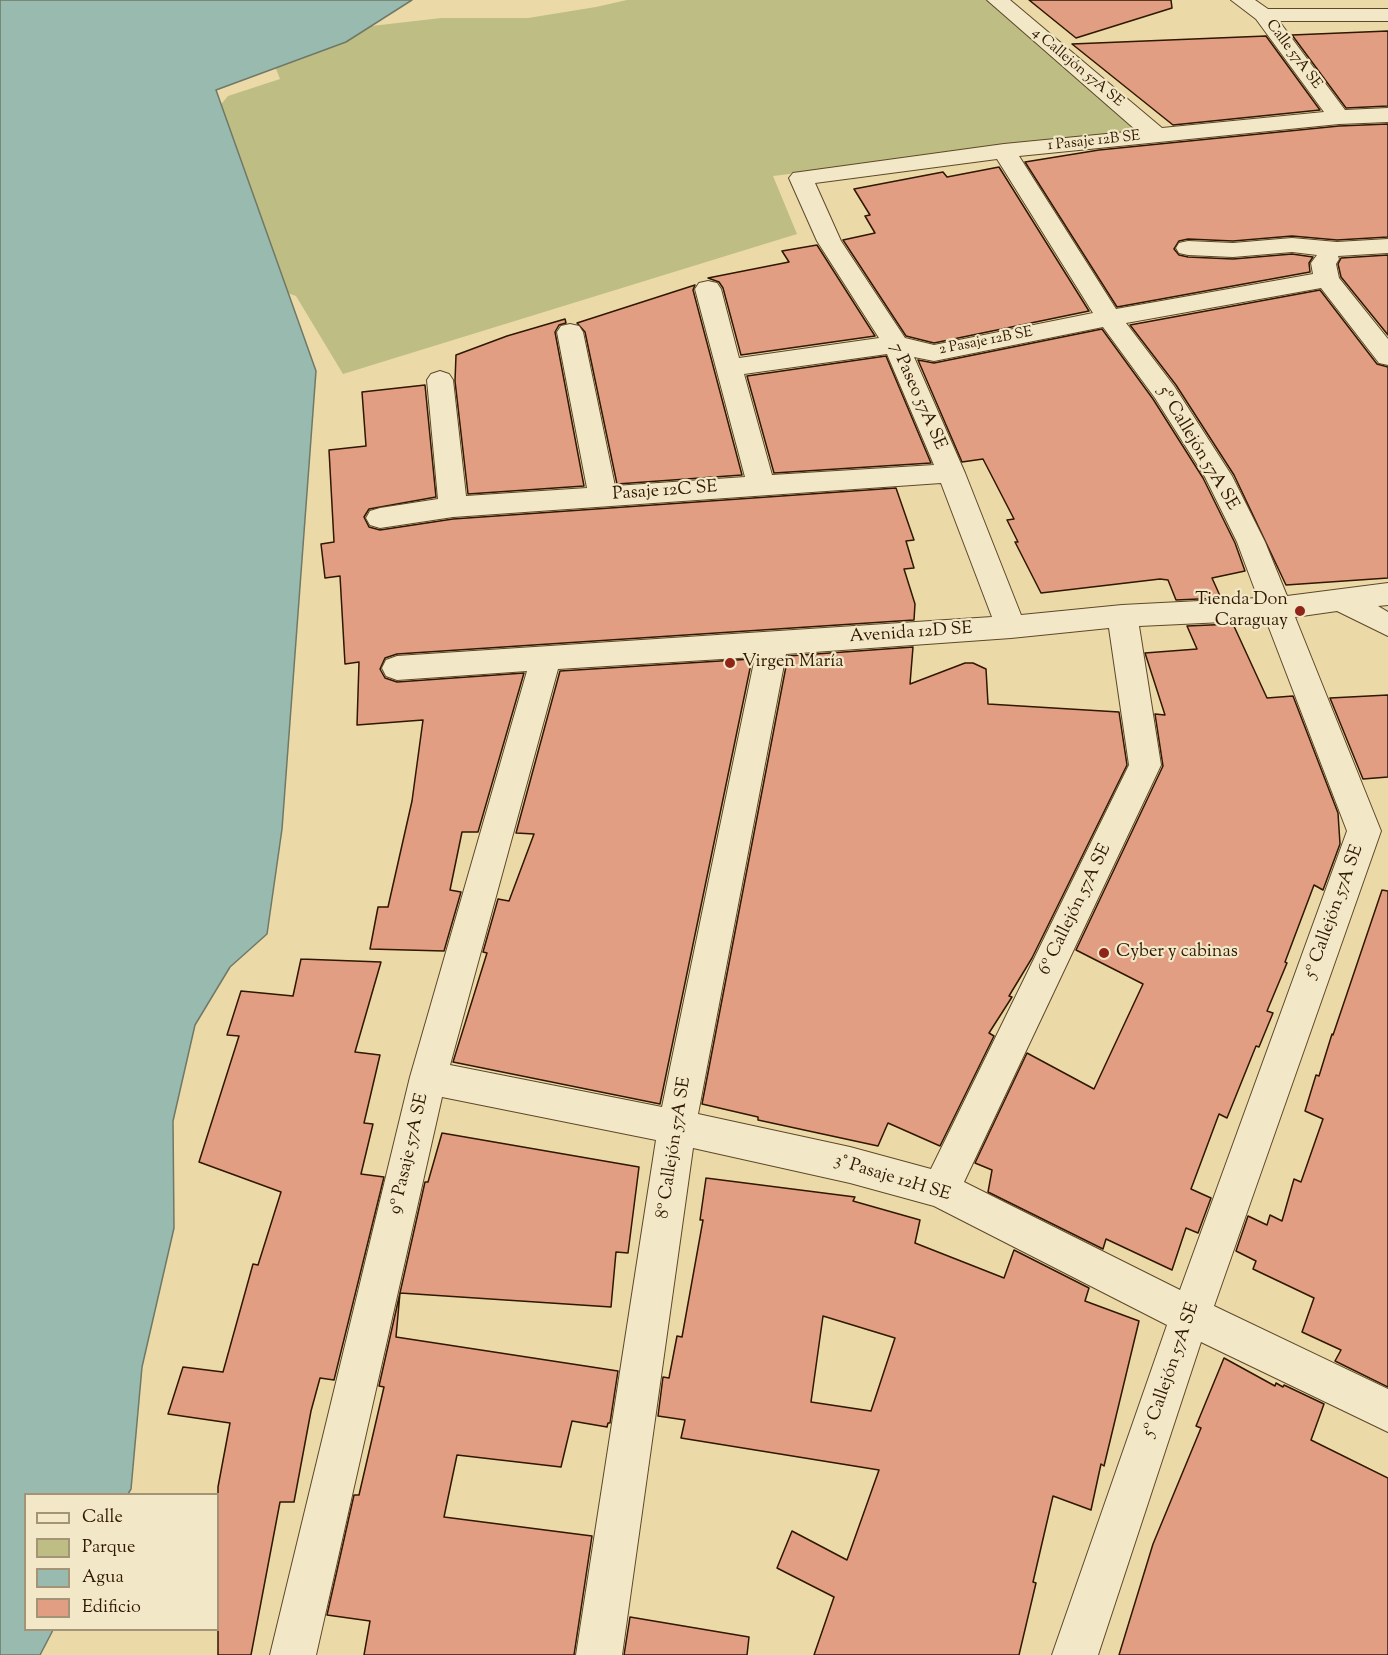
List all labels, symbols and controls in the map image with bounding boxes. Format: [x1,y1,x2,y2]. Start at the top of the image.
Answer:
street label: Calle 57A SE [1261,17,1325,93]
street label: 4 Callejón 57A SE [1028,24,1126,112]
street label: 1 Pasaje 12B SE [1047,128,1141,156]
street label: 2 Pasaje 12B SE [938,324,1034,360]
street label: 7 Paseo 57A SE [884,340,950,454]
street label: 5º Callejón 57A SE [1152,383,1242,515]
street label: Pasaje 12C SE [612,478,718,506]
place label: Tienda Don Caraguay [1195,590,1288,632]
marker: Tienda Don Caraguay [1293,604,1307,618]
street label: Avenida 12D SE [849,619,973,649]
place label: Virgen María [742,652,844,674]
marker: Virgen María [723,656,737,670]
street label: 6º Callejón 57A SE [1035,841,1117,979]
street label: 5º Callejón 57A SE [1301,842,1369,982]
place label: Cyber y cabinas [1116,942,1238,964]
marker: Cyber y cabinas [1097,946,1111,960]
street label: 8º Callejón 57A SE [653,1076,697,1220]
street label: 9º Pasaje 57A SE [386,1091,434,1217]
street label: 3° Pasaje 12H SE [831,1151,953,1207]
street label: 5º Callejón 57A SE [1139,1300,1205,1440]
legend [24,1493,219,1631]
text: Calle [82,1505,123,1531]
text: Parque [82,1535,135,1561]
text: Agua [82,1565,124,1591]
text: Edificio [82,1595,141,1621]

